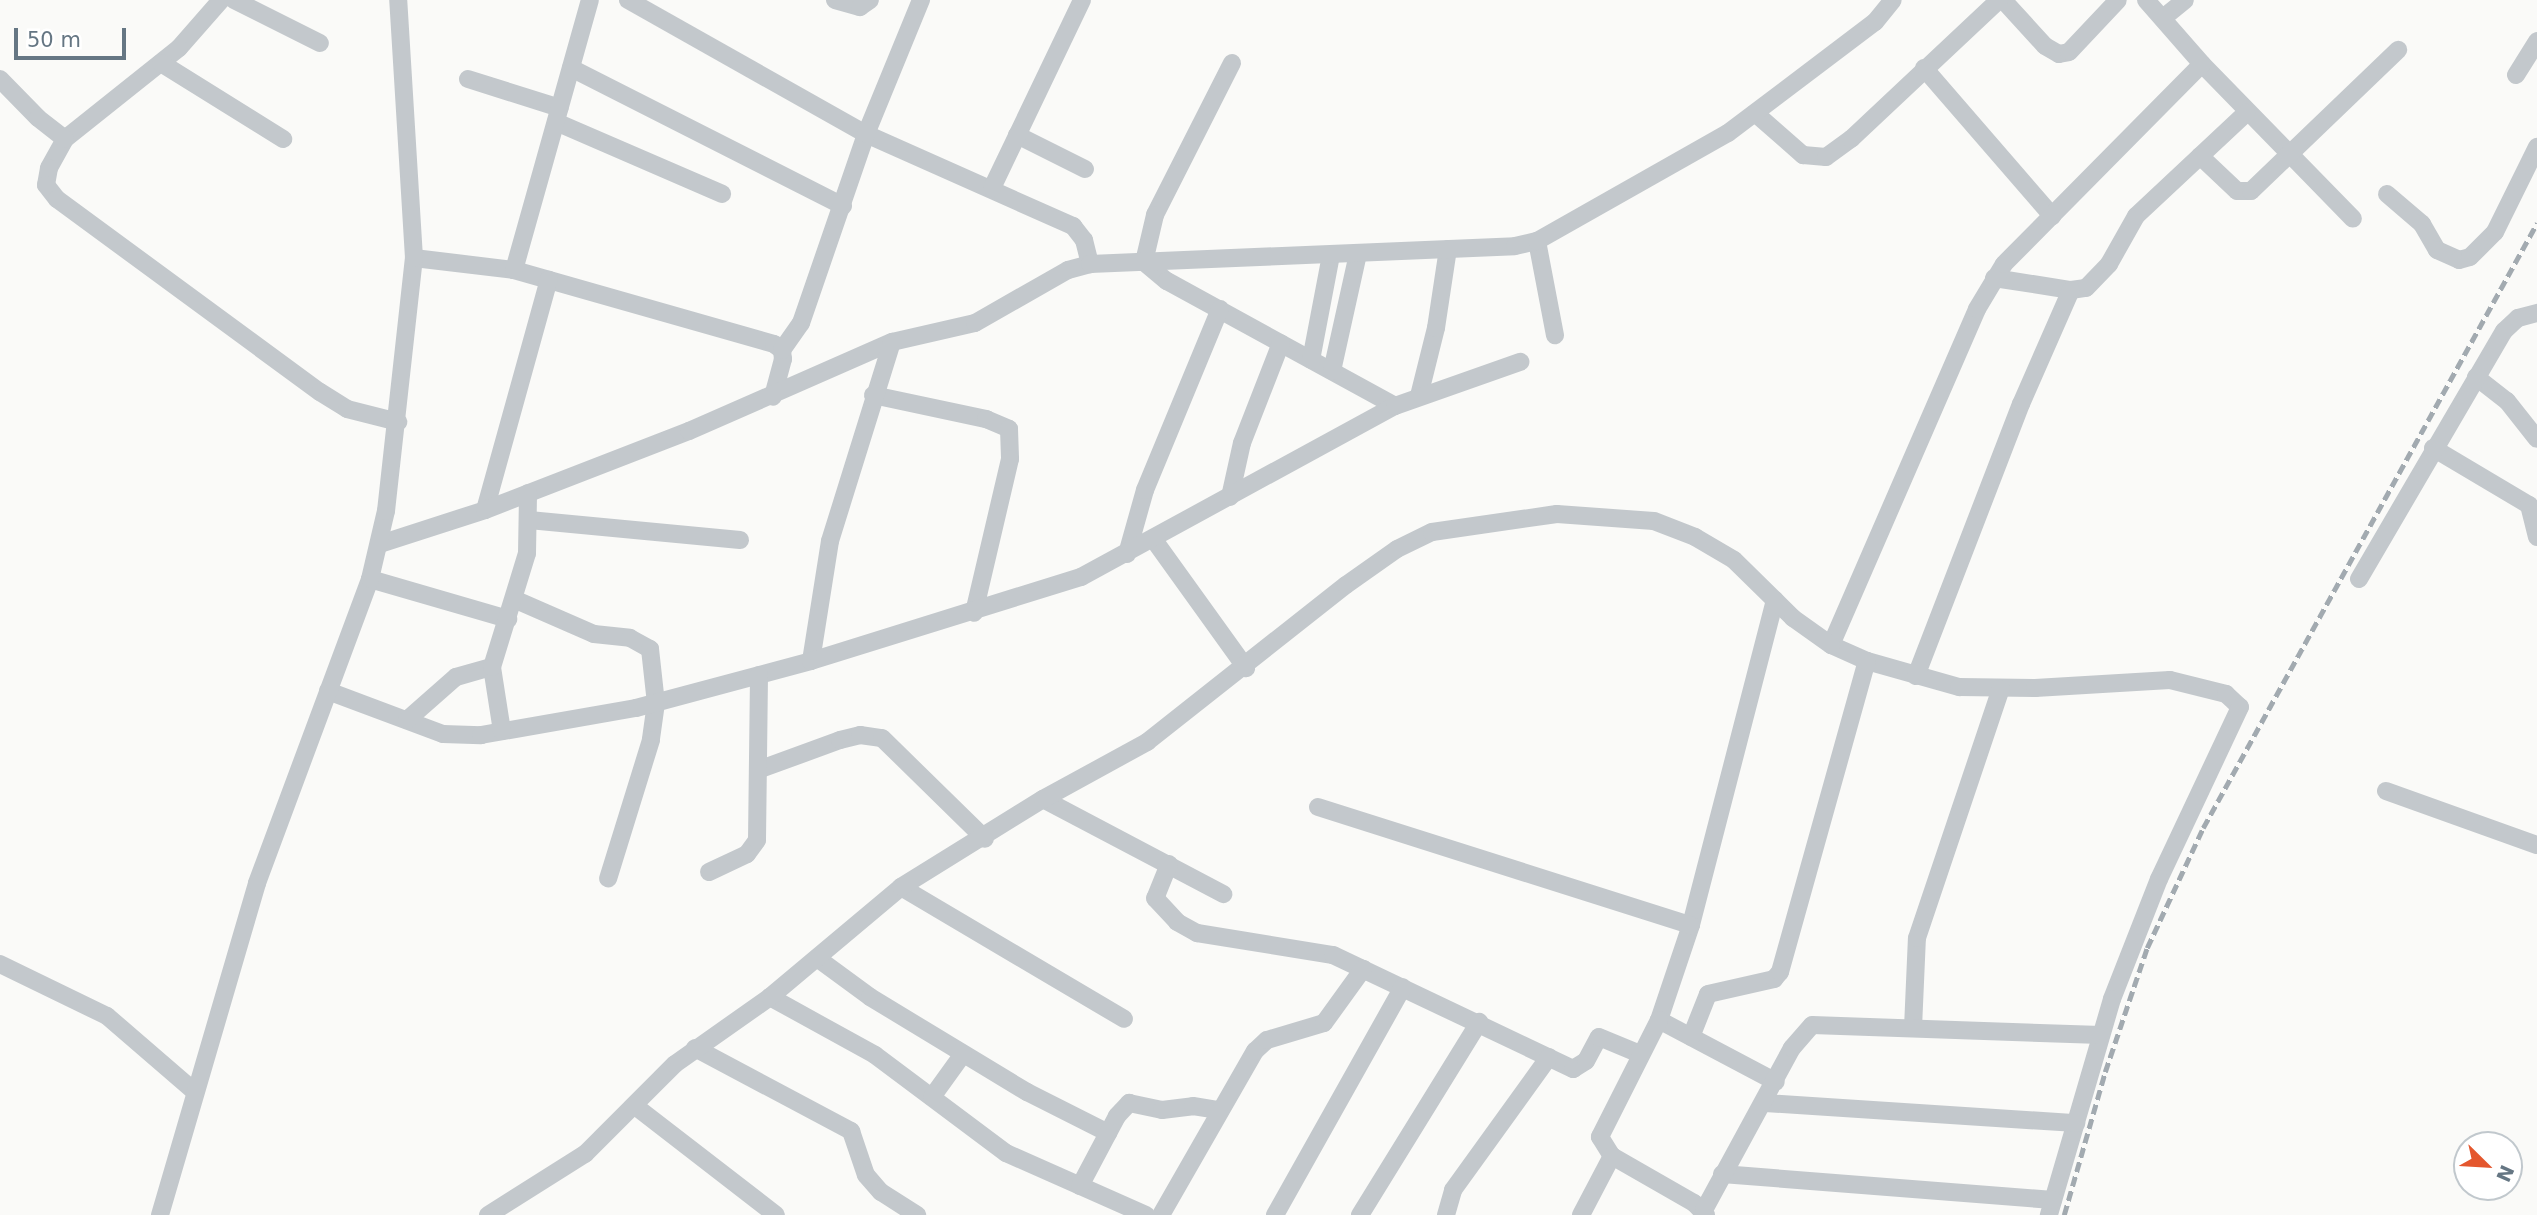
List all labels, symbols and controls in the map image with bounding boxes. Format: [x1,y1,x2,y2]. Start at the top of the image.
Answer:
scale bar [18,14,130,58]
text: 50 m [27,28,81,52]
north arrow [2453,1131,2523,1201]
text: N [2492,1162,2519,1185]

